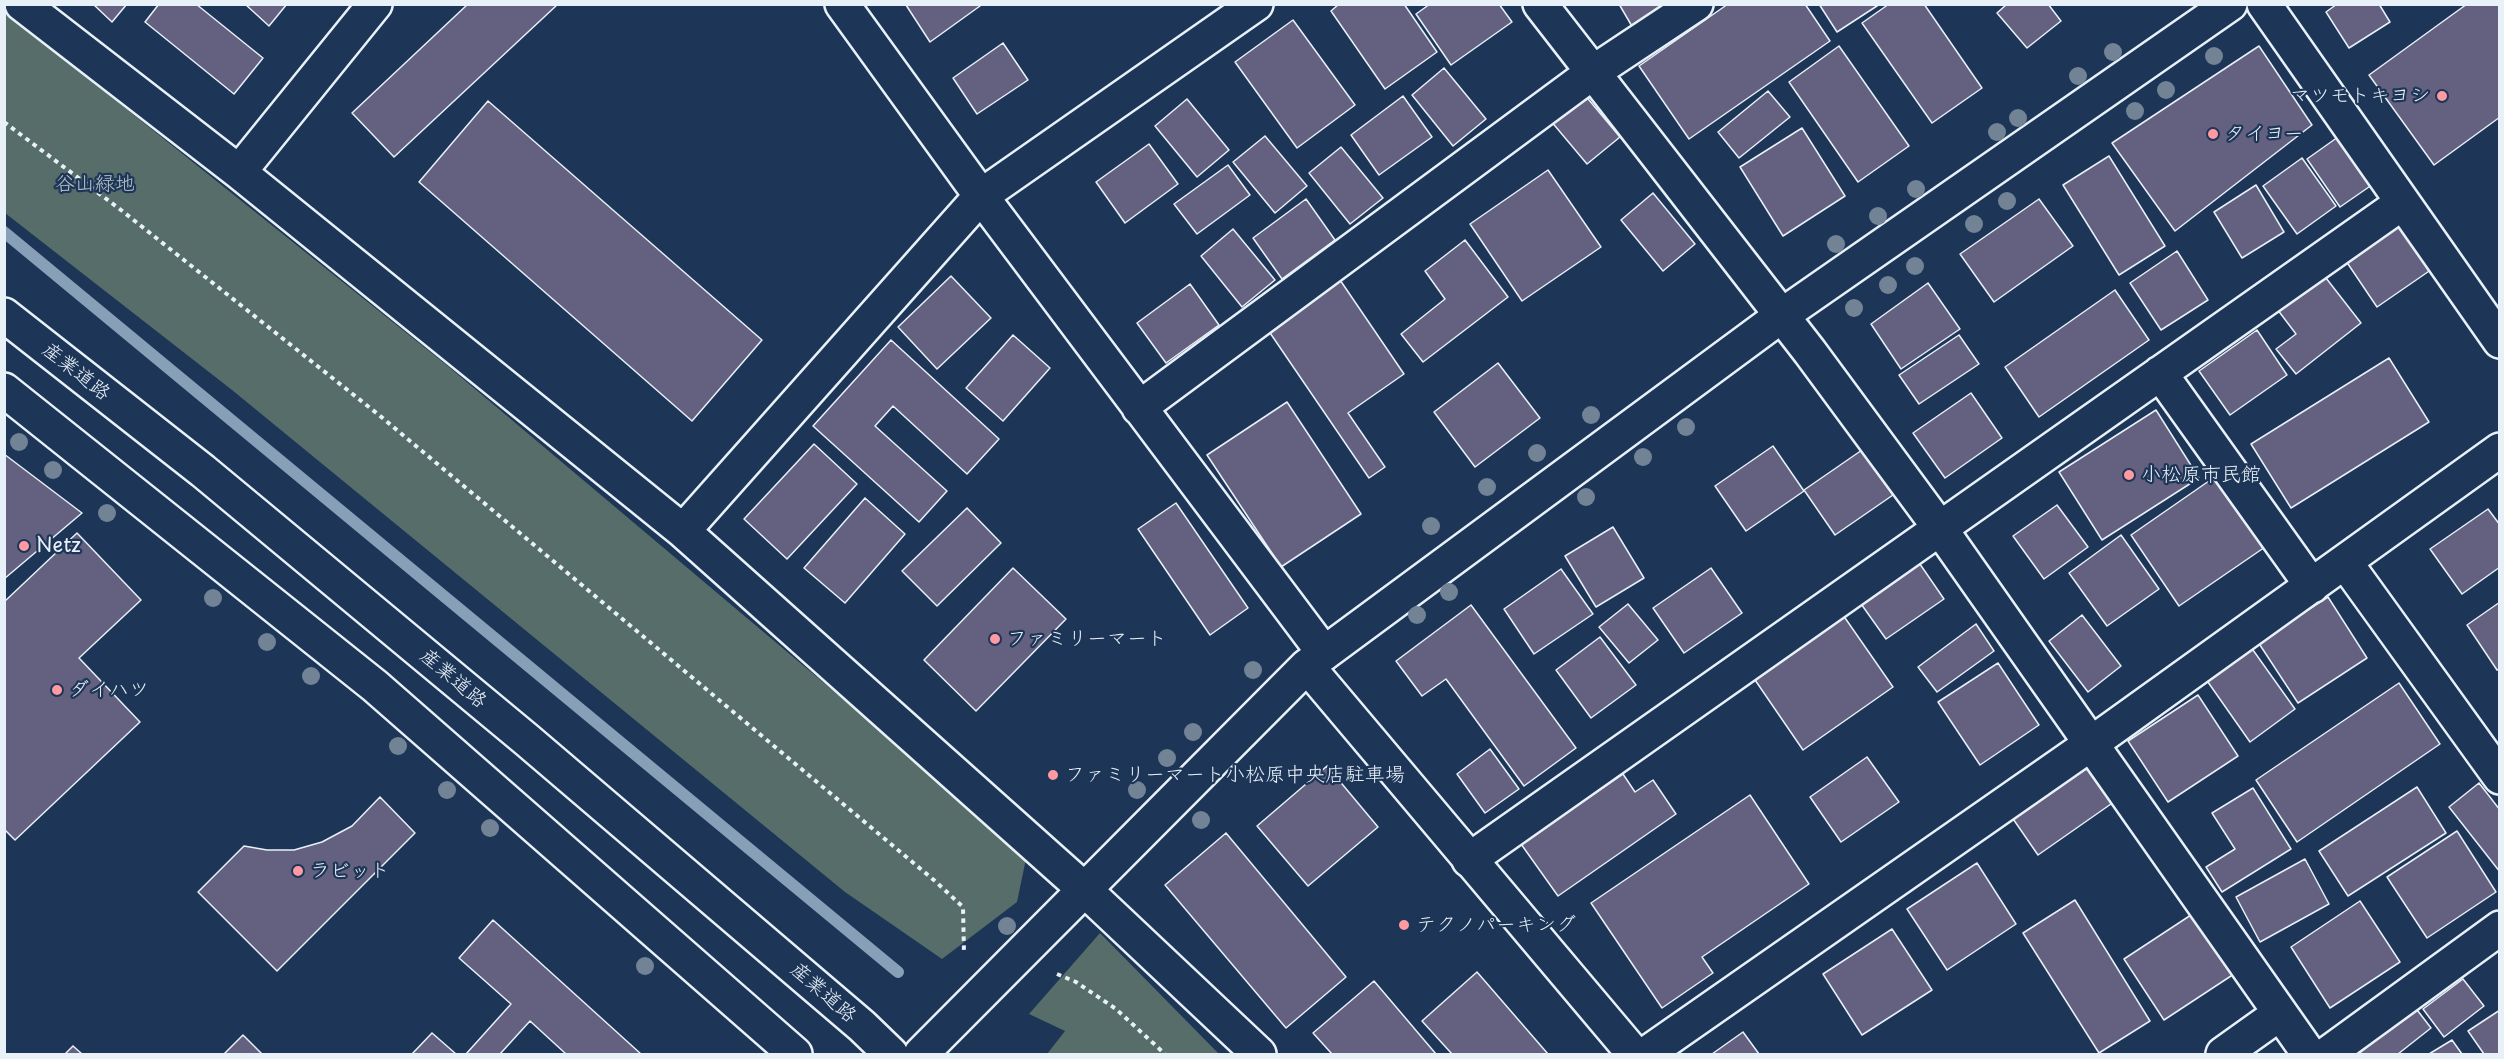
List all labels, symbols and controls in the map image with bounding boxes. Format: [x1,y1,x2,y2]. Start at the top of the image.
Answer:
place label: マツモトキヨシ [2290,84,2430,108]
marker: マツモトキヨシ [2435,89,2449,103]
place label: タイヨー [2225,122,2304,146]
marker: タイヨー [2206,127,2220,141]
park label: 谷山緑地 [55,172,135,196]
street label: 産業道路 [37,338,115,406]
place label: 小松原市民館 [2141,463,2261,487]
marker: 小松原市民館 [2122,468,2136,482]
place label: Netz [36,534,81,558]
marker: Netz [17,539,31,553]
place label: ファミリーマート [1007,627,1167,651]
marker: ファミリーマート [988,632,1002,646]
street label: 産業道路 [415,644,491,714]
place label: ダイハツ [69,678,149,702]
marker: ダイハツ [50,683,64,697]
place label: ファミリーマート小松原中央店駐車場 [1065,763,1405,787]
marker: ファミリーマート小松原中央店駐車場 [1046,768,1060,782]
place label: ラビット [310,859,390,883]
marker: ラビット [291,864,305,878]
place label: テクノパーキング [1416,913,1576,937]
marker: テクノパーキング [1397,918,1411,932]
street label: 産業道路 [785,958,861,1028]

